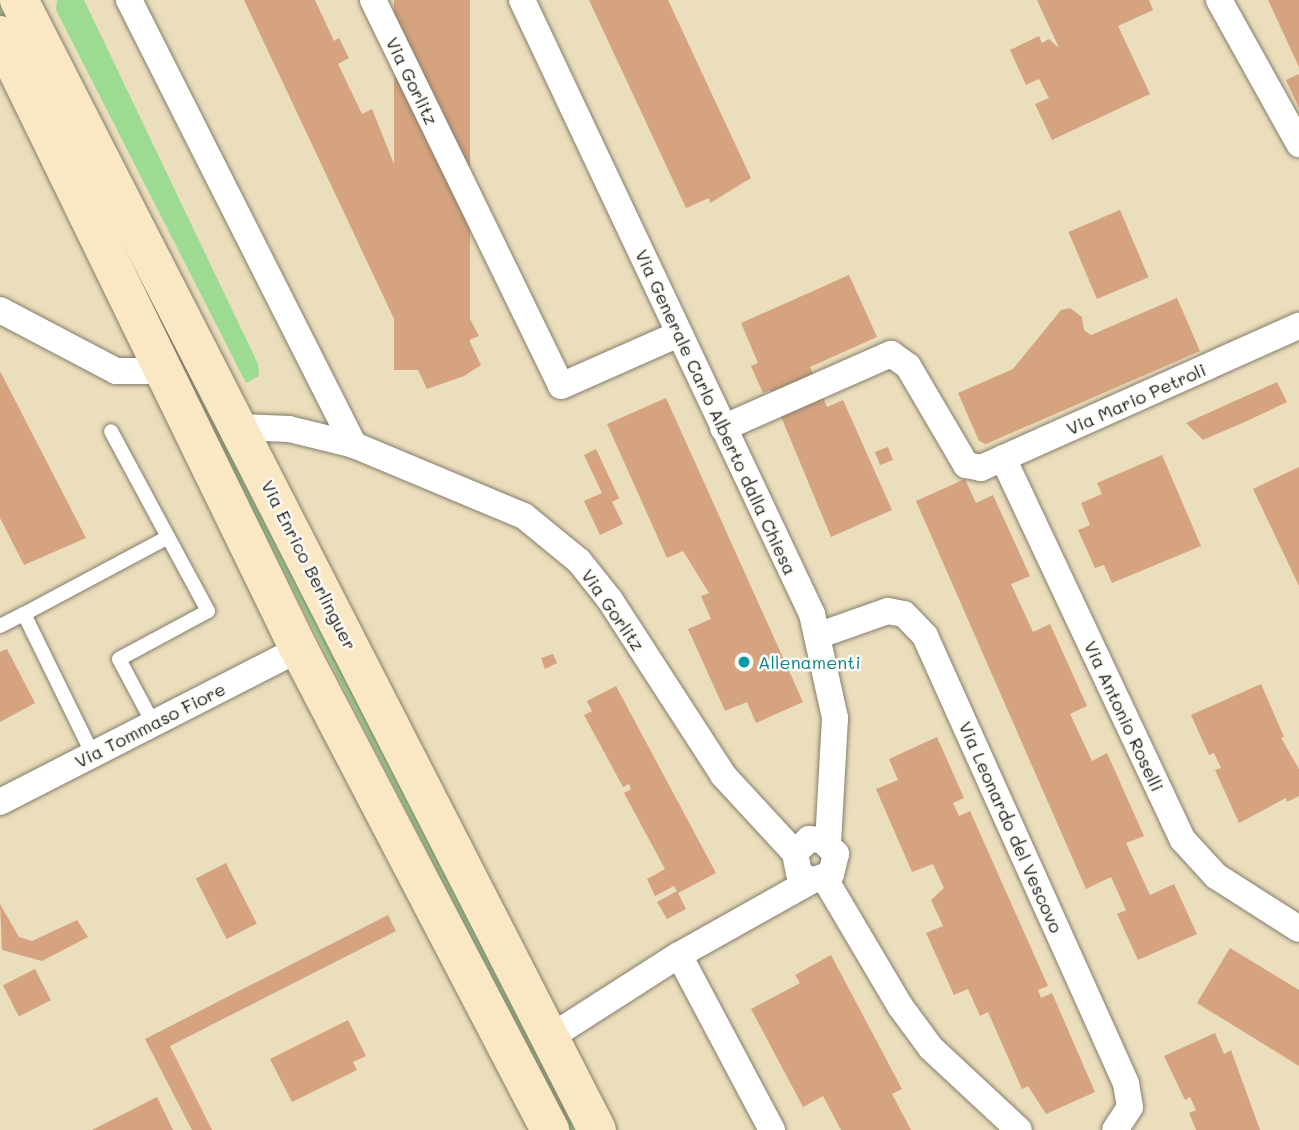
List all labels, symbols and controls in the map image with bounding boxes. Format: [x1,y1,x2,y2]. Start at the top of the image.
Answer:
street label: Via Gorlitz [381,34,443,128]
street label: Via Generale Carlo Alberto dalla Chiesa [631,246,801,578]
street label: Via Mario Petroli [1063,359,1209,439]
street label: Via Enrico Berlinguer [257,476,361,654]
street label: Via Gorlitz [577,565,649,655]
street label: Via Antonio Roselli [1080,637,1168,795]
place label: Allenamenti [758,651,861,673]
marker: Allenamenti [736,654,752,670]
street label: Via Tommaso Fiore [71,678,229,772]
street label: Via Leonardo del Vescovo [955,718,1067,936]

